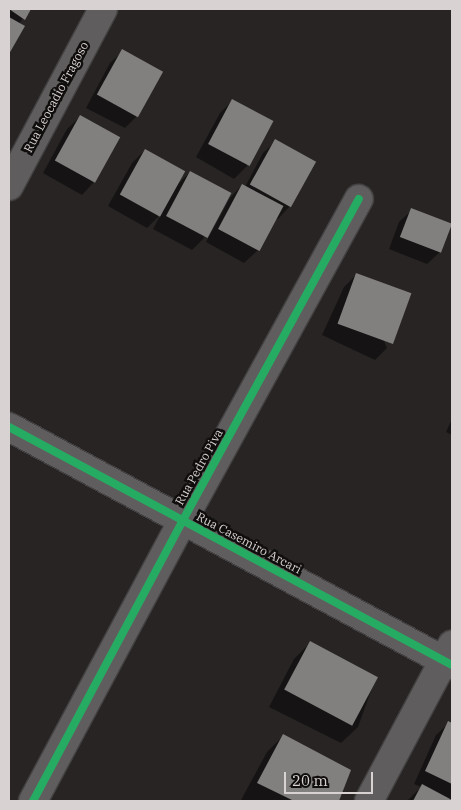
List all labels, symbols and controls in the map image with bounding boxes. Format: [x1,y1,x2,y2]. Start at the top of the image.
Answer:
street label: Rua Leocadio Fragoso [21,39,91,155]
street label: Rua Pedro Piva [172,426,226,508]
street label: Rua Casemiro Arcari [194,509,304,577]
scale bar [286,762,375,794]
text: 20 m [292,771,328,790]

